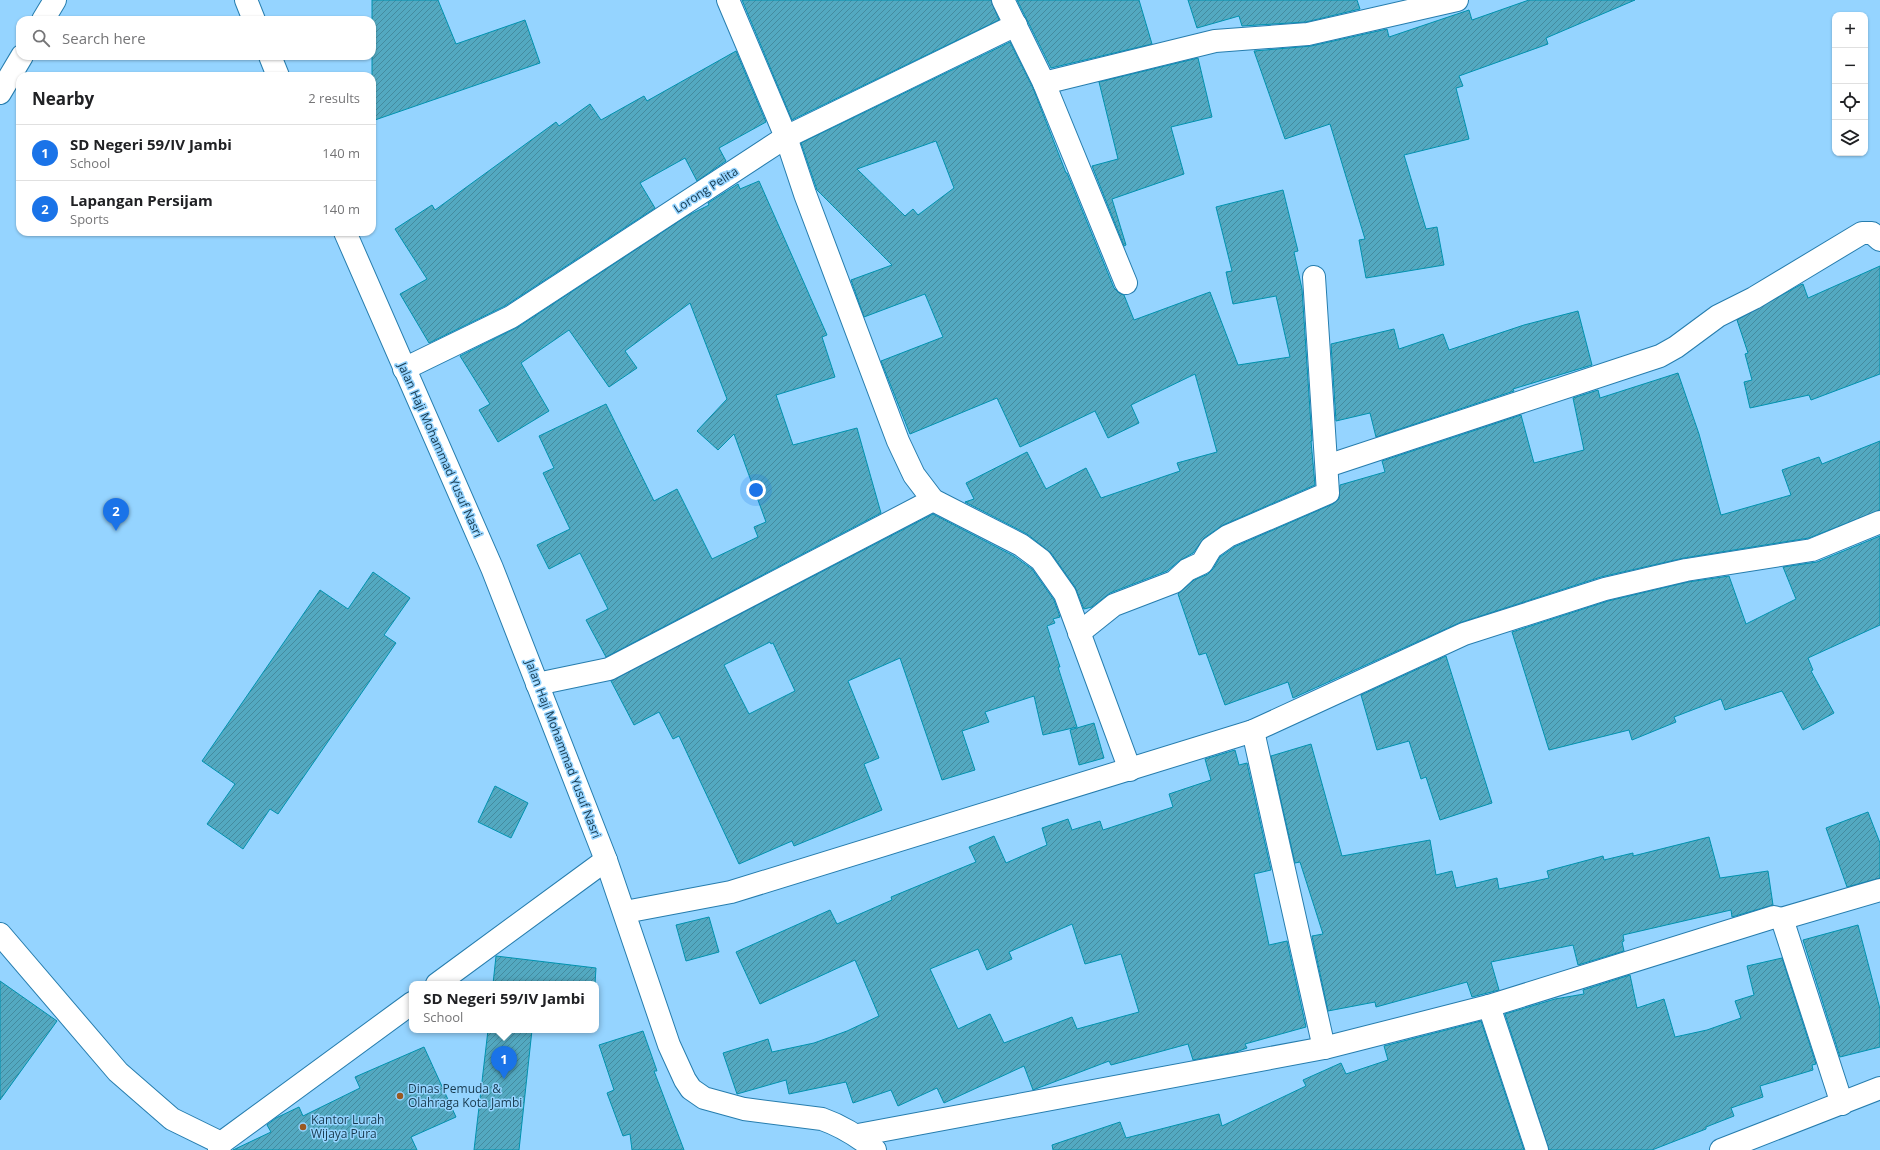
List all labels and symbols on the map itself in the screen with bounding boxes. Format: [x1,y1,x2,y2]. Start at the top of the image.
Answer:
street label: Lorong Pelita [670,162,741,217]
street label: Jalan Haji Mohammad Yusuf Nasri [394,359,487,540]
your location [746,480,766,500]
pin: 2 [103,498,129,531]
street label: Jalan Haji Mohammad Yusuf Nasri [521,656,605,840]
pin: 1 [491,1046,517,1079]
place label: Dinas Pemuda & Olahraga Kota Jambi [408,1080,522,1111]
marker: Dinas Pemuda & Olahraga Kota Jambi [395,1091,405,1101]
place label: Kantor Lurah Wijaya Pura [311,1111,384,1142]
marker: Kantor Lurah Wijaya Pura [298,1122,308,1132]

